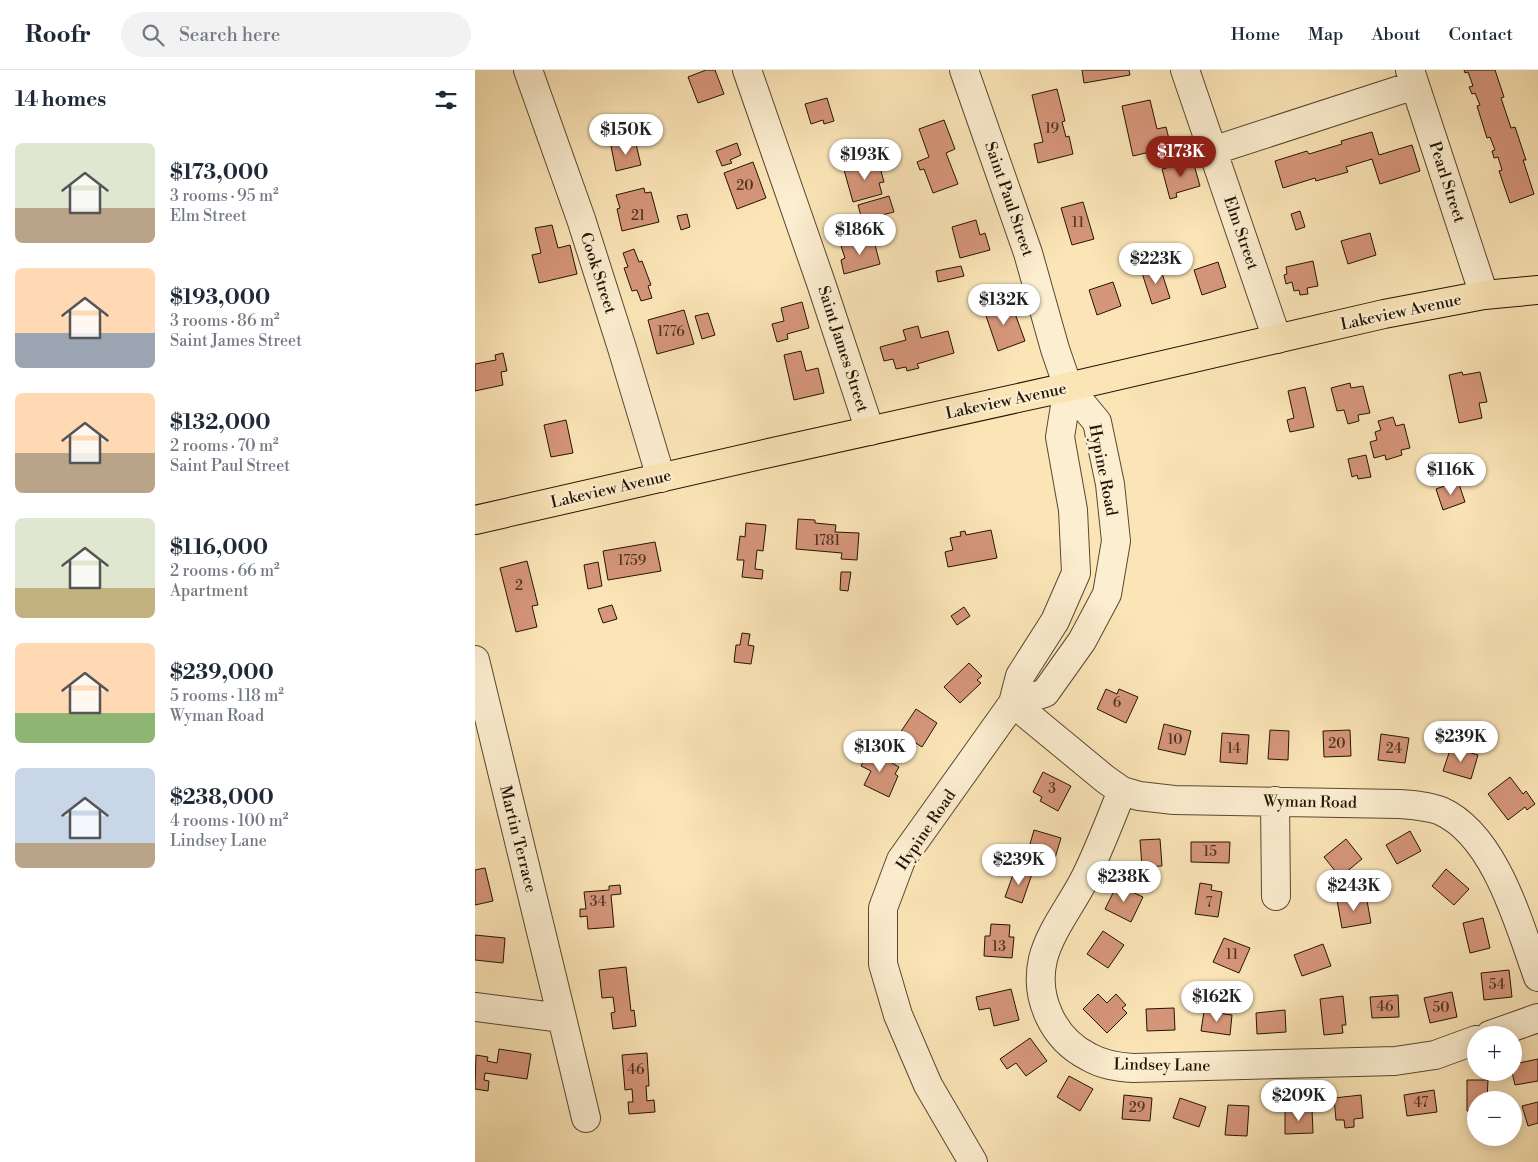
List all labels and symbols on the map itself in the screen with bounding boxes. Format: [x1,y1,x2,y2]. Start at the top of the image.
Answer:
pin: $150K [591,114,661,156]
house number: 19 [1045,120,1059,138]
pin: $173K [1146,136,1216,178]
pin: $193K [830,138,900,181]
street label: Saint Paul Street [980,139,1038,259]
street label: Pearl Street [1424,139,1470,225]
house number: 20 [736,177,754,195]
street label: Elm Street [1219,194,1263,273]
house number: 21 [631,207,645,225]
pin: $186K [825,214,895,256]
house number: 11 [1072,214,1084,232]
street label: Cook Street [575,230,621,316]
pin: $223K [1121,242,1191,285]
street label: Saint James Street [813,283,873,415]
pin: $132K [969,284,1039,326]
street label: Lakeview Avenue [1339,289,1463,335]
house number: 1776 [657,323,685,341]
street label: Lakeview Avenue [944,378,1068,424]
street label: Hypine Road [1084,422,1122,518]
pin: $116K [1416,454,1486,496]
street label: Lakeview Avenue [549,465,673,513]
house number: 1781 [814,532,840,550]
house number: 1759 [618,552,646,570]
house number: 2 [515,577,523,595]
house number: 6 [1113,694,1122,712]
pin: $239K [1426,720,1496,763]
pin: $130K [845,730,915,773]
house number: 10 [1168,731,1182,749]
house number: 20 [1328,735,1346,753]
house number: 14 [1227,740,1241,758]
house number: 24 [1386,740,1402,758]
house number: 3 [1048,780,1056,798]
street label: Martin Terrace [495,783,541,895]
street label: Hypine Road [892,786,960,874]
street label: Wyman Road [1262,791,1357,813]
house number: 15 [1203,843,1217,861]
pin: $239K [984,844,1054,886]
pin: $238K [1089,860,1159,903]
pin: $243K [1319,870,1389,912]
house number: 34 [590,893,606,911]
house number: 7 [1205,894,1213,912]
house number: 13 [992,938,1006,956]
house number: 11 [1226,946,1238,964]
house number: 54 [1489,976,1505,994]
pin: $162K [1182,980,1252,1023]
house number: 46 [1377,998,1394,1016]
house number: 50 [1433,999,1450,1017]
street label: Lindsey Lane [1113,1054,1211,1076]
house number: 46 [628,1061,645,1079]
pin: $209K [1264,1080,1334,1122]
house number: 47 [1414,1094,1428,1112]
house number: 29 [1129,1099,1145,1117]

